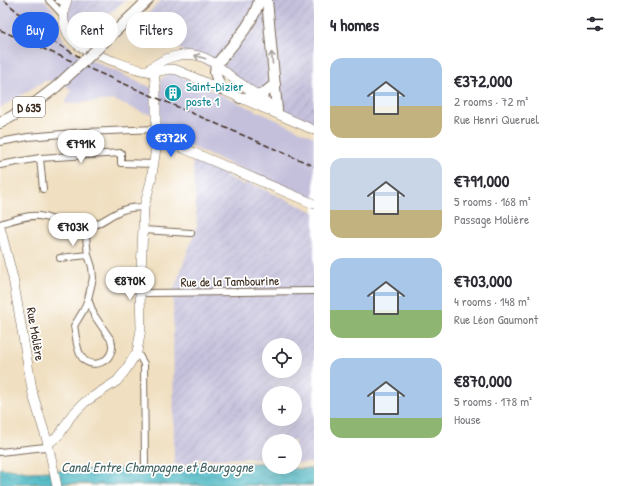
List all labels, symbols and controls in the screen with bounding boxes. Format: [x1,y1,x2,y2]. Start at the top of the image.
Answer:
chip: Buy [12,12,59,48]
chip: Rent [67,12,118,48]
chip: Filters [126,12,187,48]
text: 4 homes [330,13,379,36]
icon: filters [584,13,606,35]
one-way arrow [269,52,276,65]
one-way arrow [195,53,207,61]
text: €372,000 [454,69,512,92]
icon: home [362,74,410,122]
place label: Saint-Dizier poste 1 [186,77,243,110]
building icon: Saint-Dizier poste 1 [163,83,183,103]
text: 2 rooms · 72 m² [454,92,528,110]
road number: D 635 [13,97,45,117]
text: Rue Henri Queruel [454,110,539,128]
pin: €372K [143,124,199,158]
text: €372K [155,128,187,146]
pin: €791K [53,130,109,164]
text: €791K [67,134,95,152]
text: €791,000 [454,169,509,192]
icon: home [362,174,410,222]
text: 5 rooms · 168 m² [454,192,531,210]
text: Passage Molière [454,210,529,228]
pin: €703K [45,213,101,247]
text: €703K [57,217,89,235]
pin: €870K [102,267,158,301]
text: €703,000 [454,269,512,292]
text: €870K [115,271,145,289]
street label: Rue de la Tambourine [180,271,280,291]
icon: home [362,274,410,322]
text: 4 rooms · 148 m² [454,292,530,310]
street label: Rue Molière [22,306,50,362]
text: Rue Léon Gaumont [454,310,538,328]
map controls [262,338,302,474]
button: locate [262,338,302,378]
text: €870,000 [454,369,512,392]
icon: home [362,374,410,422]
button: + [262,386,302,426]
text: 5 rooms · 178 m² [454,392,532,410]
text: House [454,410,481,428]
button: − [262,434,302,474]
water label: Canal Entre Champagne et Bourgogne [61,457,255,477]

